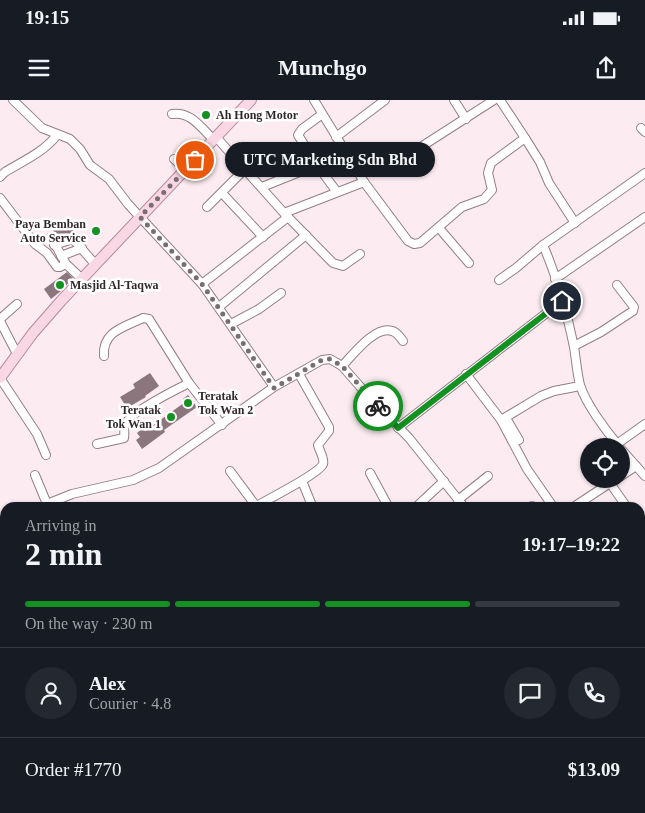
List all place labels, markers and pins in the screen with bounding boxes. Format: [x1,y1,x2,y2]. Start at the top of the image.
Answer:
place label: Ah Hong Motor [216,108,299,122]
marker: Ah Hong Motor [200,109,212,121]
pin [174,139,216,181]
callout: UTC Marketing Sdn Bhd [225,142,435,178]
place label: Paya Bemban Auto Service [15,217,87,245]
marker: Paya Bemban Auto Service [90,225,102,237]
place label: Masjid Al-Taqwa [70,278,159,292]
marker: Masjid Al-Taqwa [54,279,66,291]
pin [541,280,583,322]
place label: Teratak Tok Wan 2 [198,389,253,417]
marker: Teratak Tok Wan 2 [182,397,194,409]
place label: Teratak Tok Wan 1 [106,403,161,431]
marker: Teratak Tok Wan 1 [165,411,177,423]

